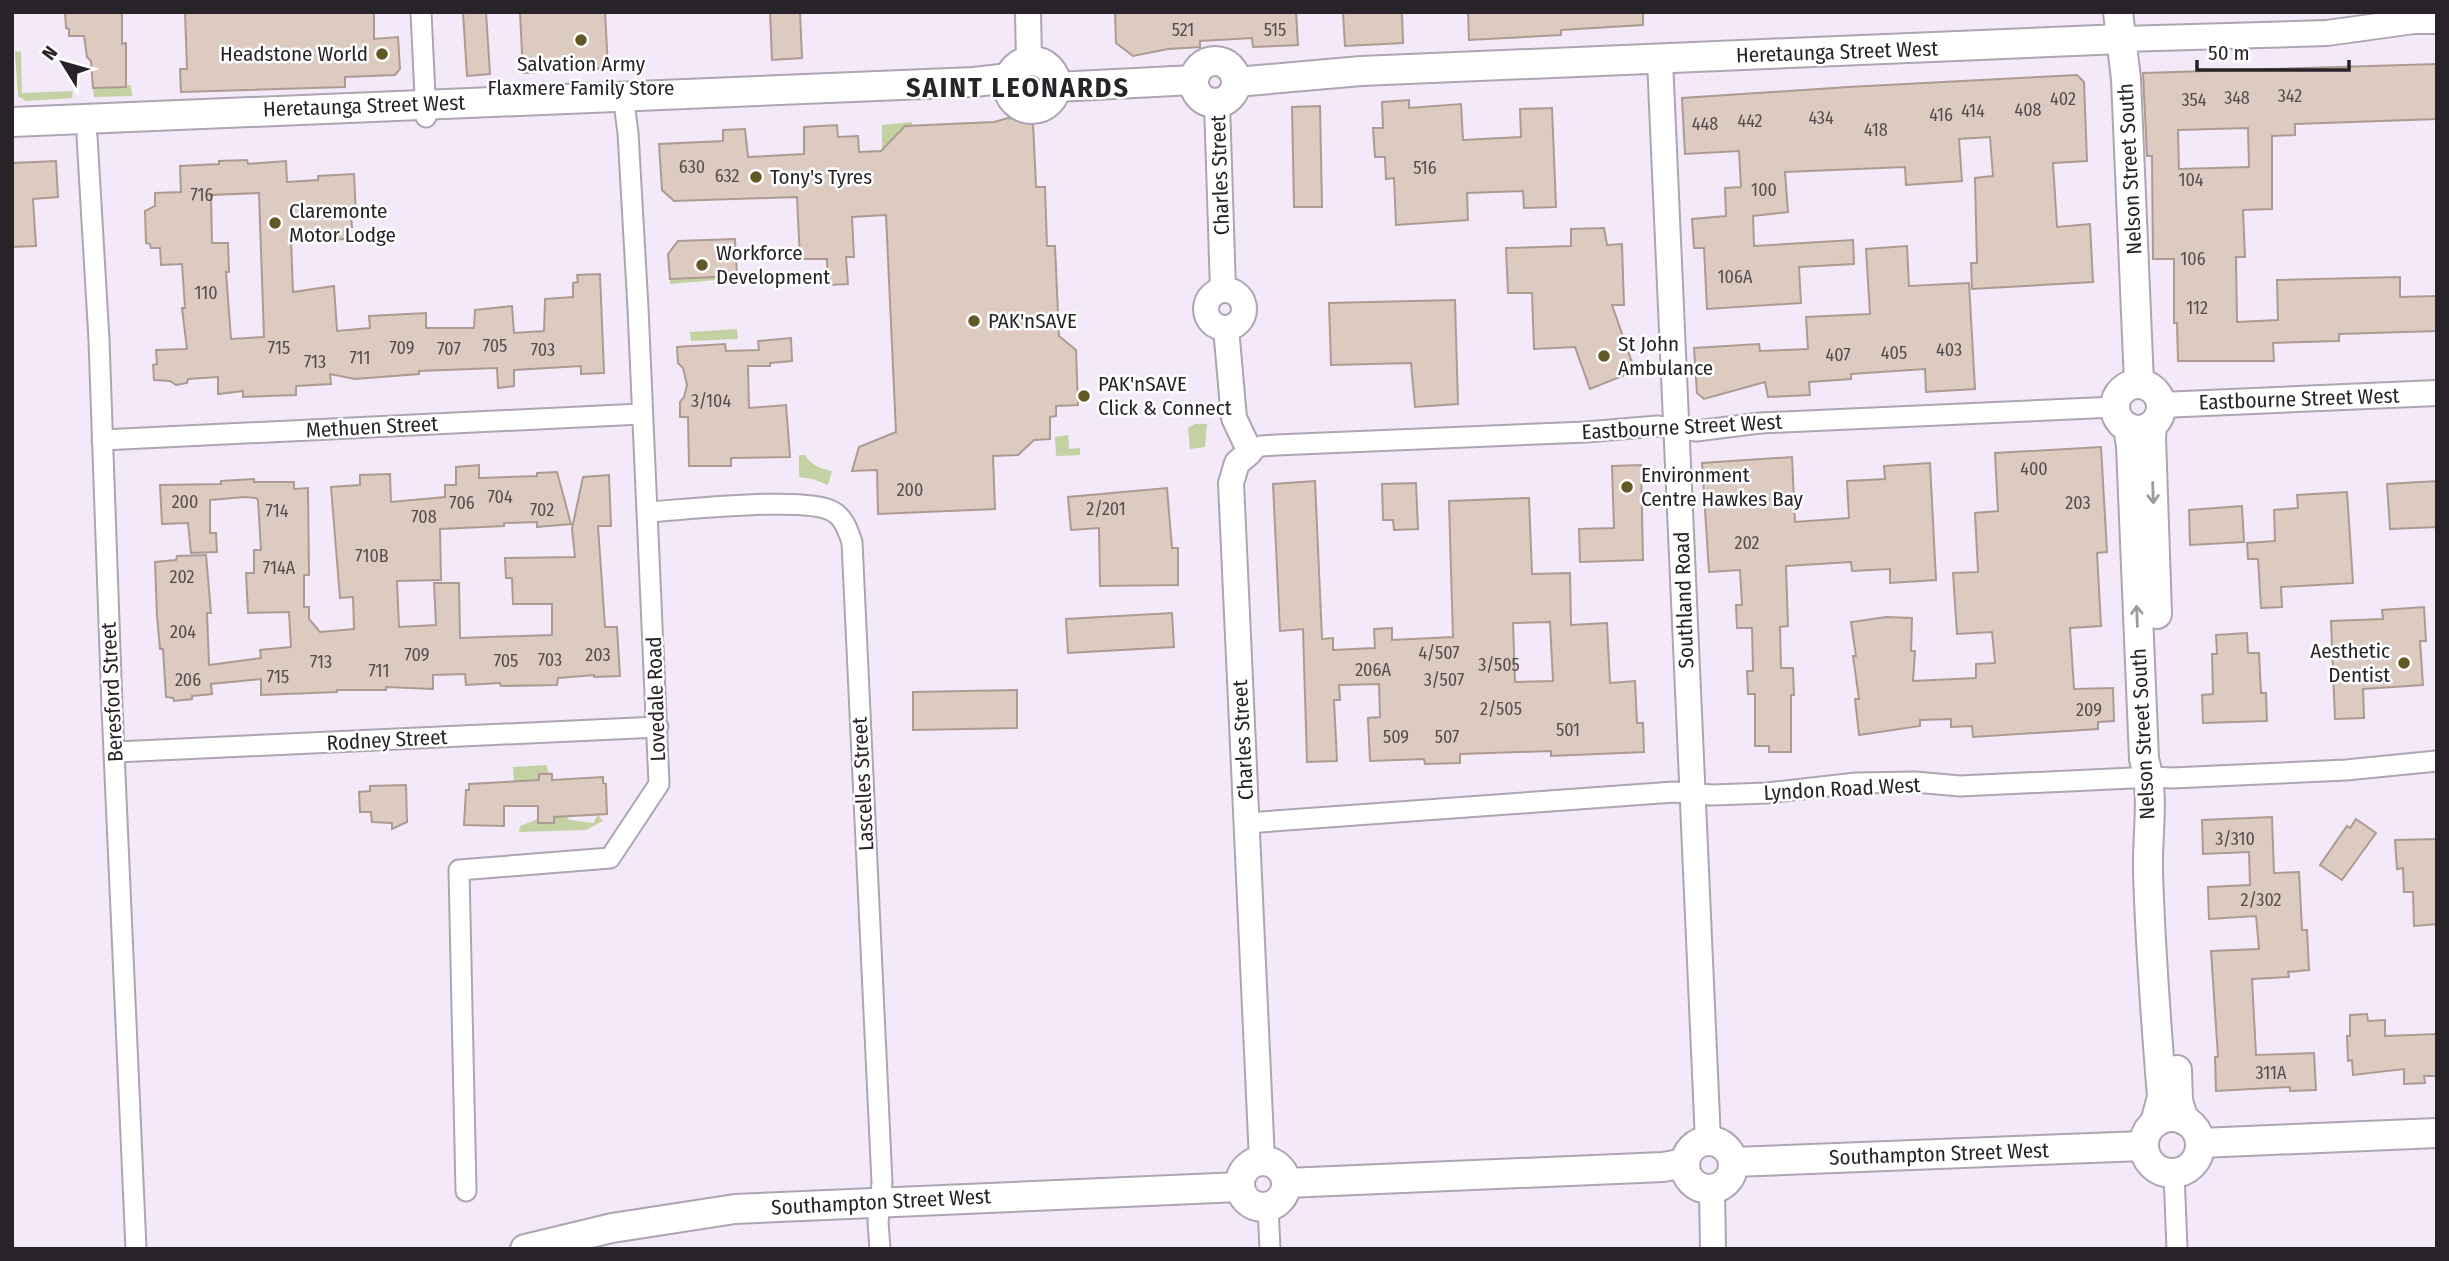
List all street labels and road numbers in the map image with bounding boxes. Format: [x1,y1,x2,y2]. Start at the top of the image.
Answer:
street label: Heretaunga Street West [1735,35,1939,69]
street label: Nelson Street South [2113,83,2147,255]
street label: Heretaunga Street West [262,89,466,123]
street label: Charles Street [1205,114,1235,236]
street label: Eastbourne Street West [2198,382,2400,415]
street label: Eastbourne Street West [1581,409,1783,445]
street label: Methuen Street [305,411,439,443]
street label: Southland Road [1669,531,1699,669]
street label: Beresford Street [95,621,129,762]
street label: Lovedale Road [641,636,671,762]
street label: Nelson Street South [2126,648,2160,820]
street label: Charles Street [1227,679,1259,801]
street label: Lascelles Street [847,716,879,852]
street label: Rodney Street [326,724,448,756]
street label: Lyndon Road West [1763,772,1921,806]
street label: Southampton Street West [1829,1137,2049,1171]
street label: Southampton Street West [771,1183,992,1221]

